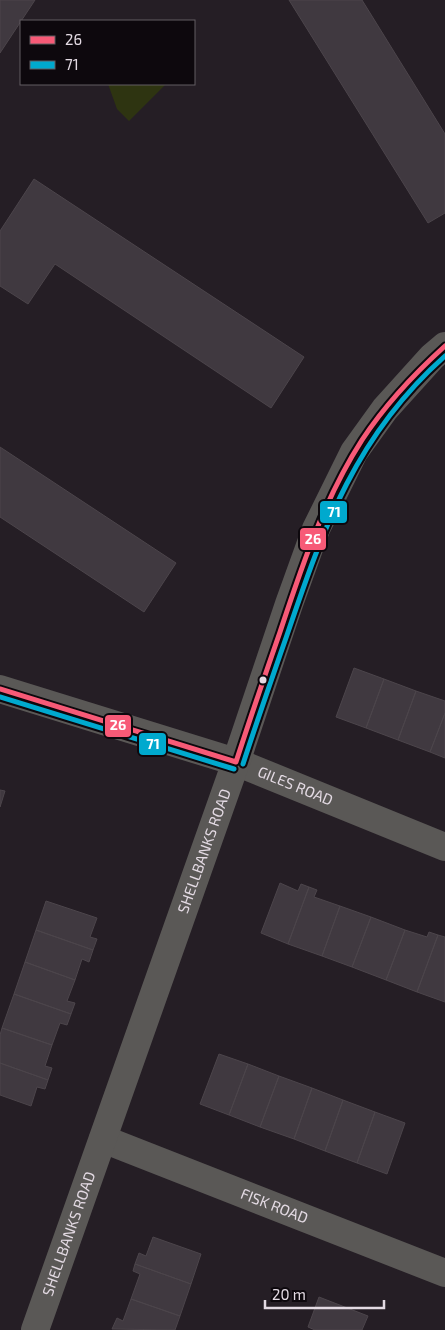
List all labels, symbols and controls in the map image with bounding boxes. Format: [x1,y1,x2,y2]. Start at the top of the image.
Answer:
legend [20,20,195,85]
text: 26 [65,30,82,48]
text: 71 [65,55,79,73]
line badge: 71 [319,500,348,524]
text: 71 [327,503,341,520]
line badge: 26 [299,527,327,551]
text: 26 [305,530,321,547]
unlabelled marker [258,675,268,685]
line badge: 26 [104,714,132,738]
text: 26 [110,716,126,733]
line badge: 71 [138,732,167,756]
text: 71 [146,735,160,752]
street label: GILES ROAD [255,762,336,809]
street label: SHELLBANKS ROAD [173,786,234,915]
street label: SHELLBANKS ROAD [38,1169,98,1298]
street label: FISK ROAD [238,1184,311,1227]
scale bar [265,1278,384,1310]
text: 20 m [272,1285,306,1303]

